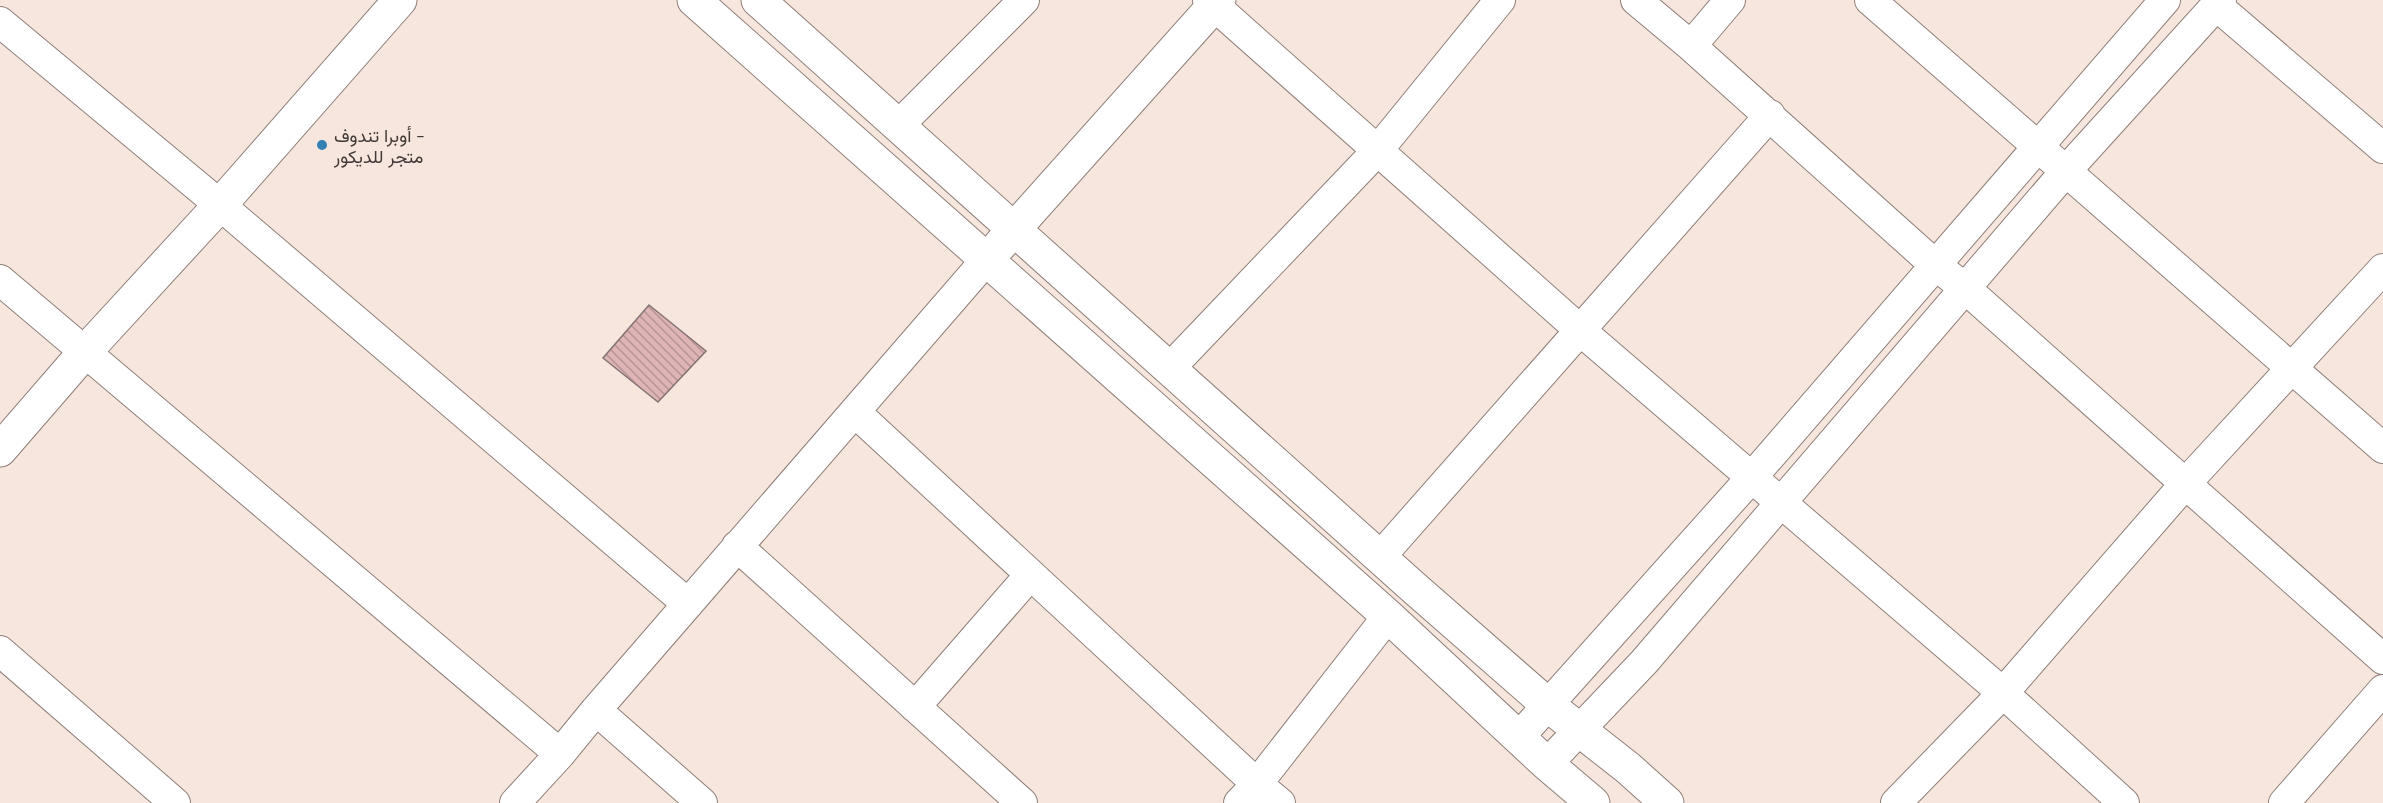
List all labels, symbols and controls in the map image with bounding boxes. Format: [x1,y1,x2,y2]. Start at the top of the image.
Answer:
place label: أوبرا تندوف - متجر للديكور [333,124,425,168]
marker: أوبرا تندوف - متجر للديكور [315,138,329,152]

